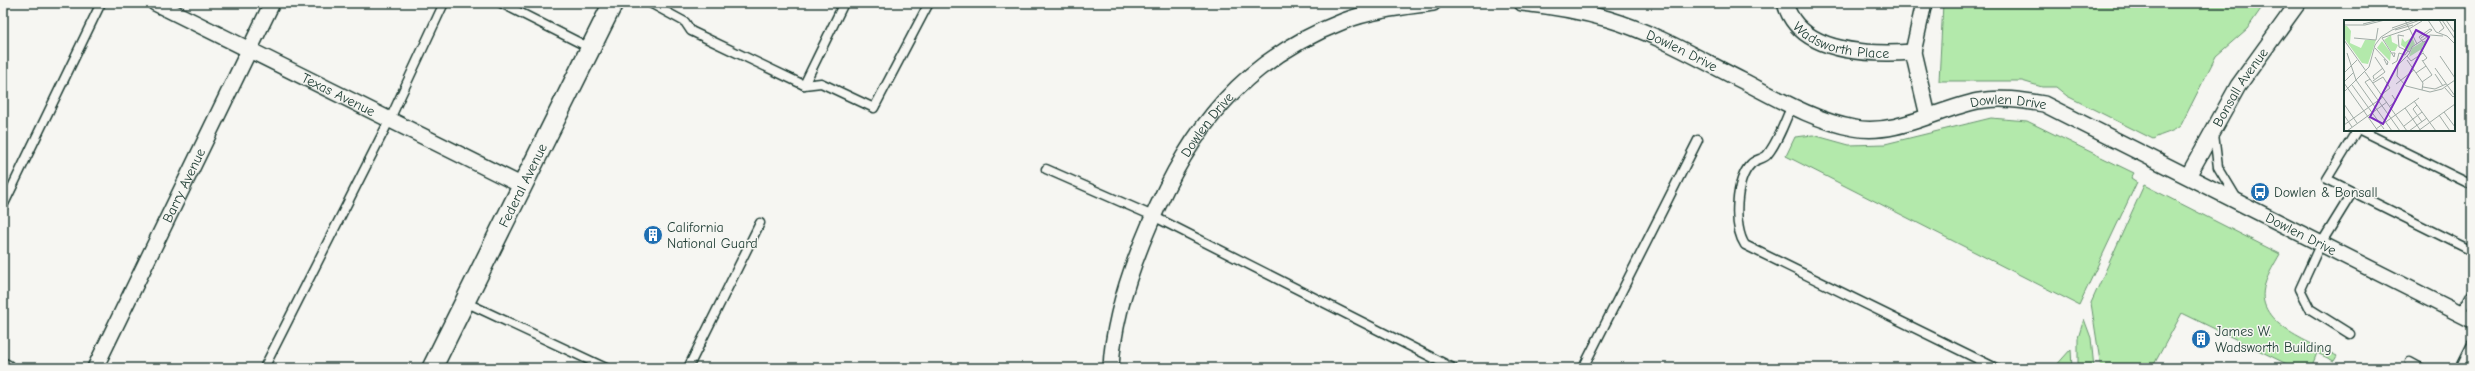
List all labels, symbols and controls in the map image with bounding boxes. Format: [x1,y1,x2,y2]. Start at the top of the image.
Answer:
street label: Wadsworth Place [1789,18,1889,61]
inset map [2344,20,2455,131]
street label: Dowlen Drive [1644,26,1721,75]
street label: Bonsall Avenue [2209,44,2271,130]
street label: Texas Avenue [299,69,378,120]
street label: Dowlen Drive [1177,88,1237,160]
street label: Dowlen Drive [1968,91,2048,113]
street label: Federal Avenue [495,140,551,230]
street label: Barry Avenue [158,145,209,225]
bus stop icon: Dowlen & Bonsall [2249,181,2271,203]
place label: Dowlen & Bonsall [2274,184,2378,201]
street label: Dowlen Drive [2263,209,2339,259]
place label: California National Guard [667,219,758,252]
building icon: California National Guard [642,224,664,246]
place label: James W. Wadsworth Building [2215,323,2332,356]
building icon: James W. Wadsworth Building [2190,328,2212,350]

